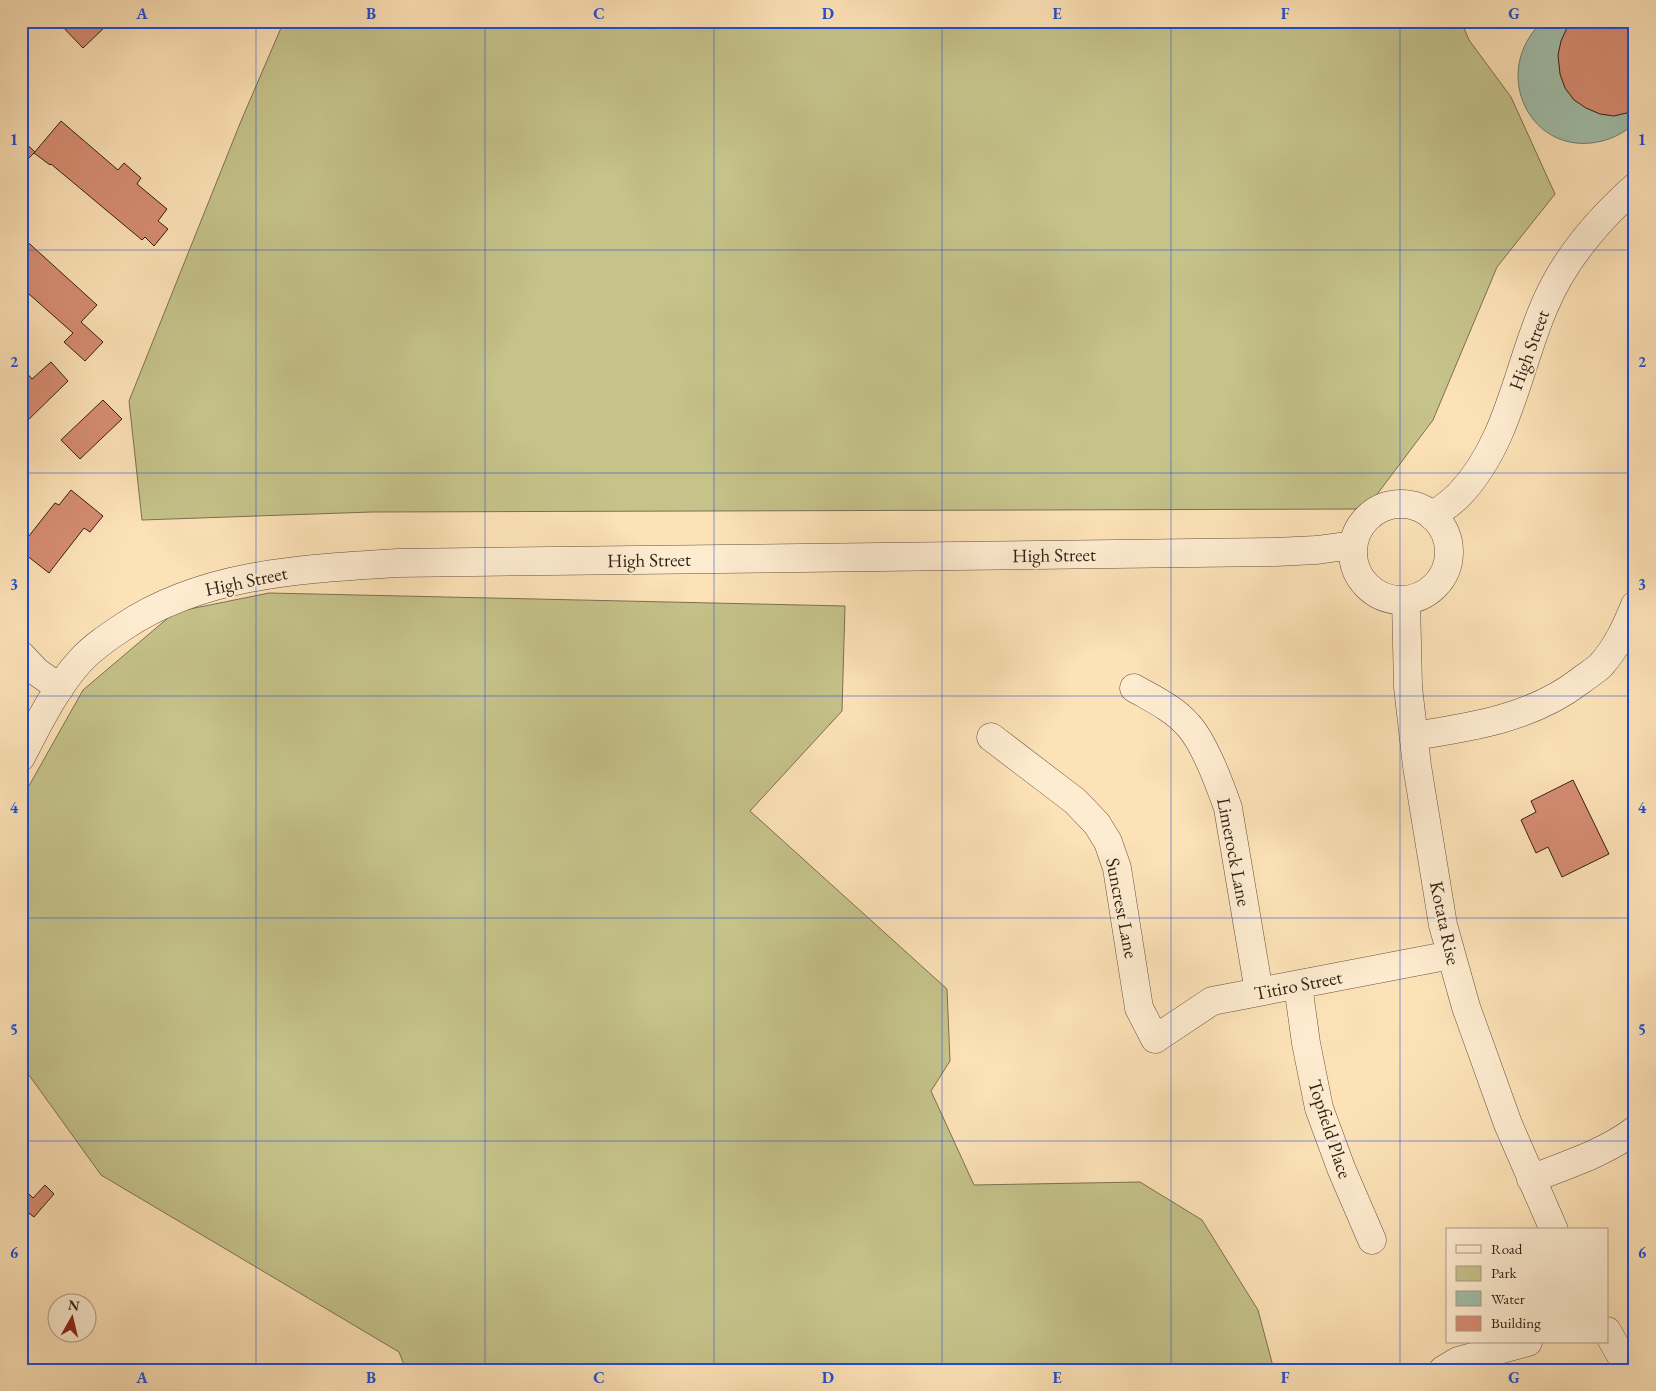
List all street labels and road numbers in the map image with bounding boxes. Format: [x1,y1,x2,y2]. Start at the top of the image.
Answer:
street label: High Street [1503,306,1555,394]
street label: High Street [1012,542,1096,568]
street label: High Street [607,547,691,573]
street label: High Street [202,560,290,602]
street label: Limerock Lane [1211,795,1257,909]
street label: Suncrest Lane [1100,855,1144,961]
street label: Kotata Rise [1424,879,1466,967]
street label: Titiro Street [1252,964,1344,1006]
street label: Topfield Place [1302,1076,1358,1182]

